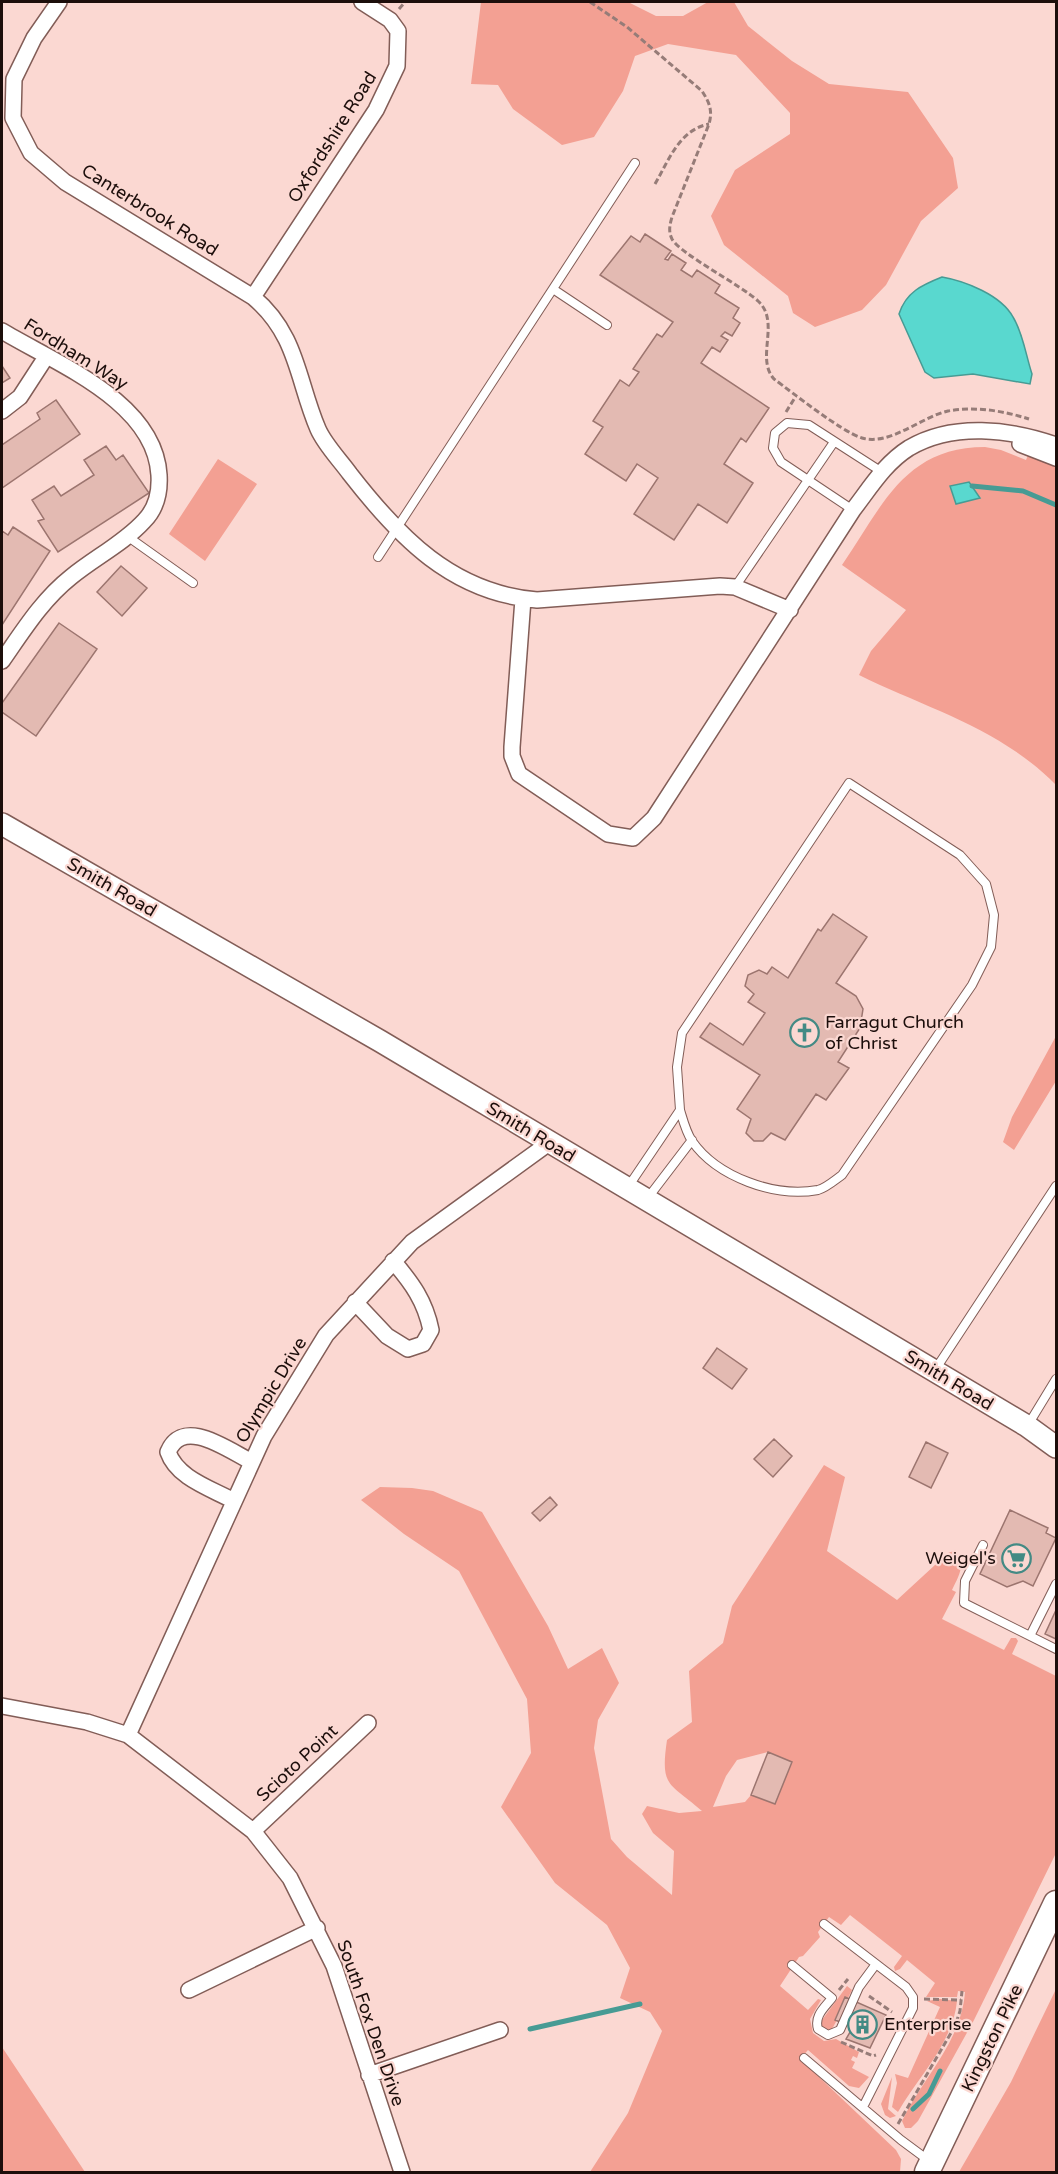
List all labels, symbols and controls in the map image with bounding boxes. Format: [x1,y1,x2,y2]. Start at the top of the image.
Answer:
street label: Oxfordshire Road [283,67,381,207]
street label: Canterbrook Road [78,159,222,261]
street label: Fordham Way [20,313,132,395]
street label: Smith Road [63,853,161,921]
place label: Farragut Church of Christ [825,1011,964,1054]
church icon: Farragut Church of Christ [788,1016,820,1048]
street label: Smith Road [483,1097,579,1167]
street label: Olympic Drive [231,1333,311,1447]
street label: Smith Road [901,1345,997,1415]
supermarket icon: Weigel's [1001,1542,1033,1574]
place label: Weigel's [925,1547,996,1569]
street label: Scioto Point [252,1720,342,1806]
street label: South Fox Den Drive [332,1937,410,2109]
street label: Kingston Pike [956,1981,1028,2095]
building icon: Enterprise [847,2008,879,2040]
place label: Enterprise [884,2013,972,2035]

